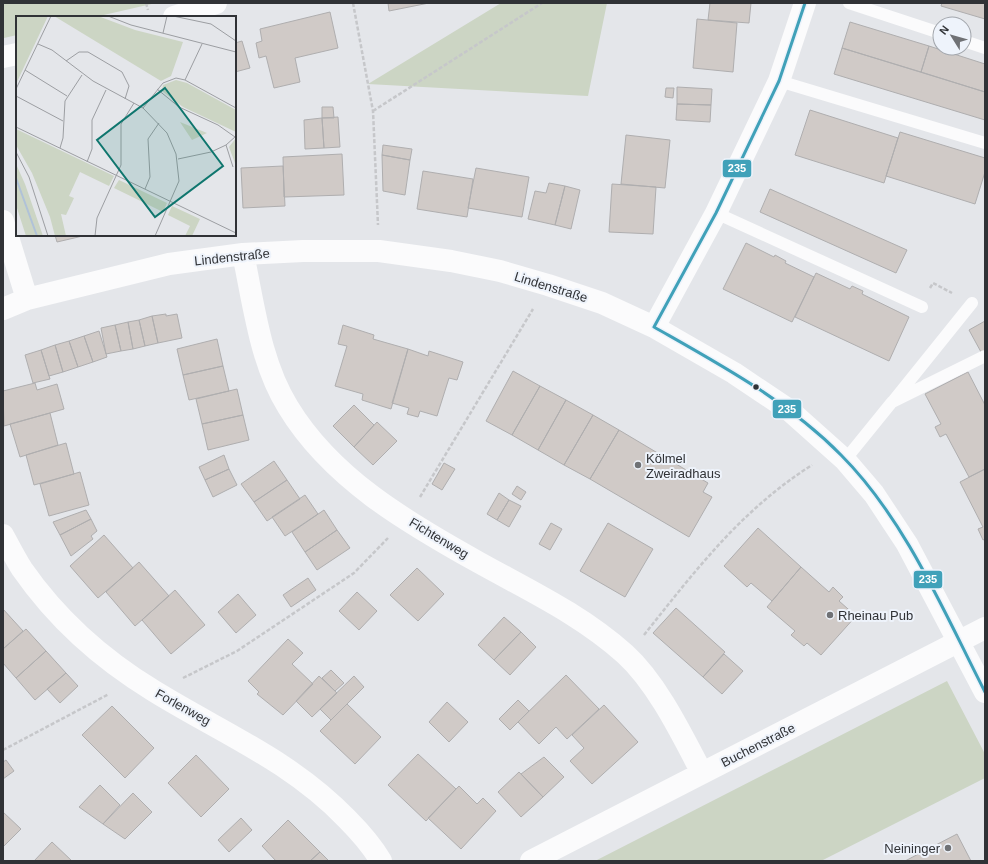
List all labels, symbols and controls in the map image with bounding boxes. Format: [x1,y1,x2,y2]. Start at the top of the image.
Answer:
inset map [16,16,236,236]
north arrow [932,16,972,56]
text: N [937,23,951,37]
line badge: 235 [722,159,752,178]
text: 235 [728,162,746,174]
street label: Lindenstraße [193,246,271,268]
street label: Lindenstraße [513,269,589,305]
unlabelled marker [751,382,761,392]
line badge: 235 [772,399,802,419]
text: 235 [778,403,796,415]
place label: Kölmel Zweiradhaus [646,451,721,481]
marker: Kölmel Zweiradhaus [633,460,643,470]
street label: Fichtenweg [407,514,471,562]
line badge: 235 [913,570,943,589]
text: 235 [919,573,937,585]
place label: Rheinau Pub [838,608,913,623]
marker: Rheinau Pub [825,610,835,620]
street label: Forlenweg [153,686,213,728]
street label: Buchenstraße [719,720,797,770]
place label: Neininger [884,841,941,856]
marker: Neininger [943,843,953,853]

